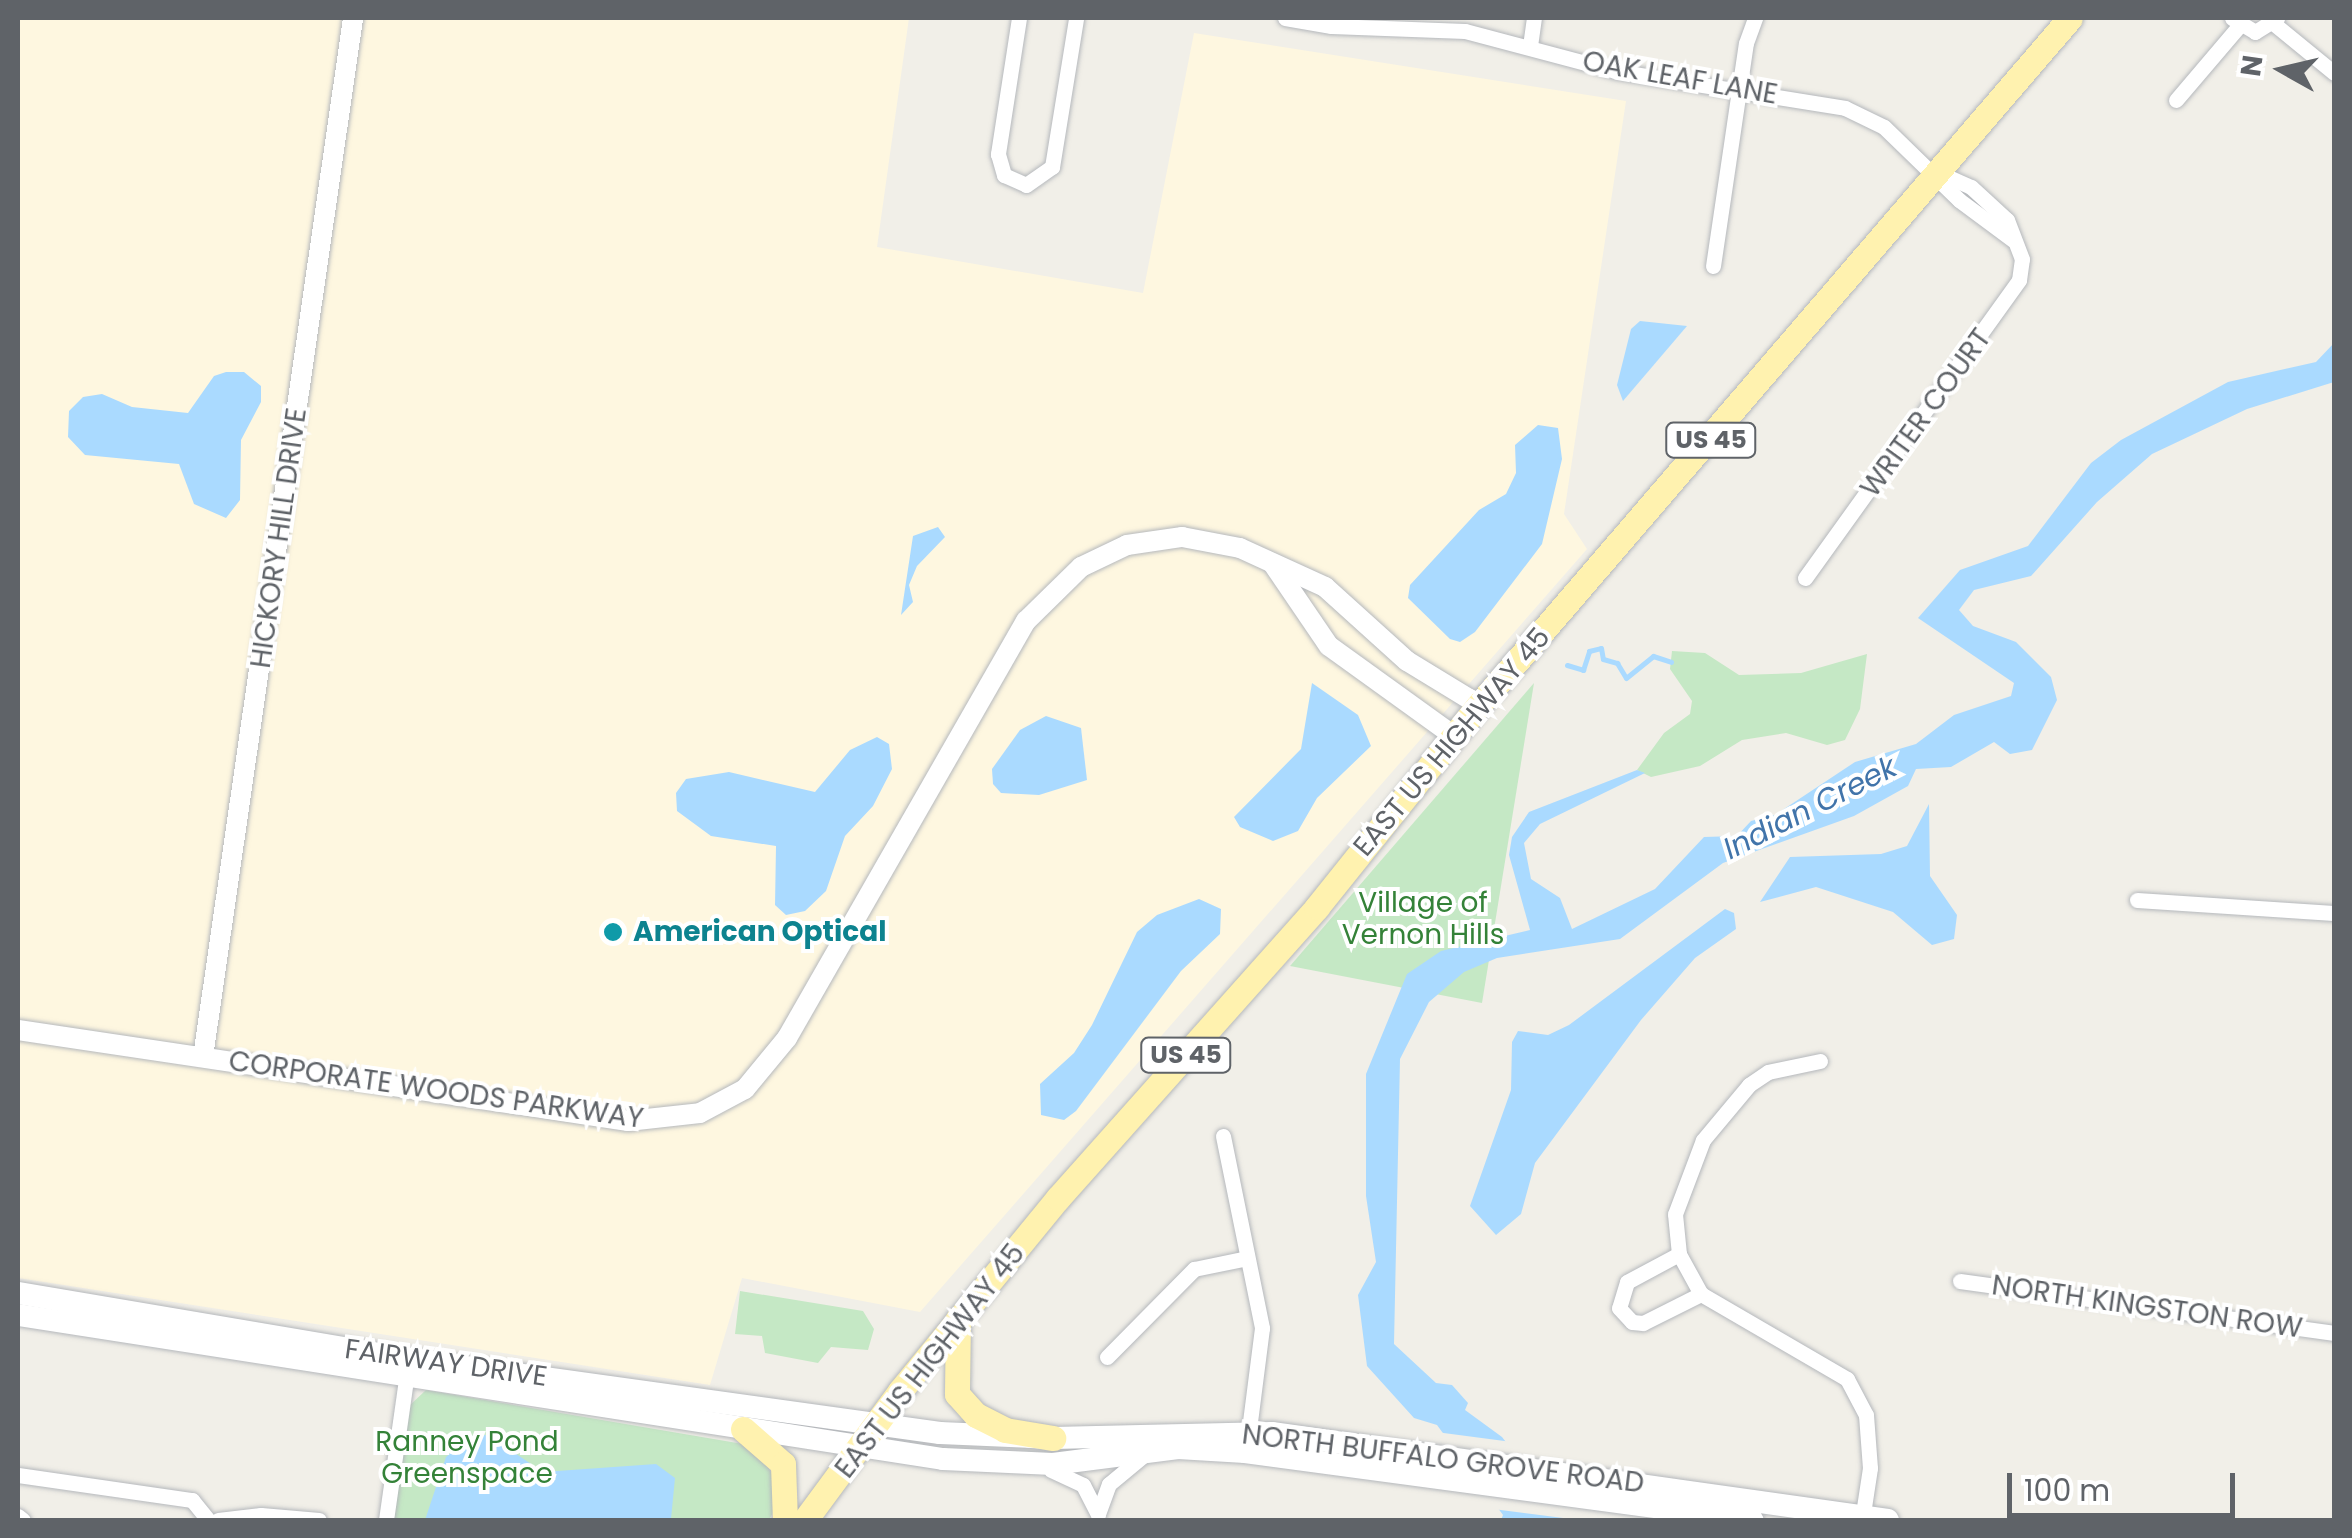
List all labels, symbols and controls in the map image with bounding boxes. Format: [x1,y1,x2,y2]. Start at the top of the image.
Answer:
north arrow [2232,20,2332,120]
street label: OAK LEAF LANE [1580,44,1780,112]
text: N [2231,53,2273,79]
street label: WRITER COURT [1854,322,1998,504]
street label: HICKORY HILL DRIVE [244,406,314,670]
road number: US 45 [1664,420,1758,460]
street label: EAST US HIGHWAY 45 [1347,621,1557,863]
water label: Indian Creek [1717,749,1903,867]
park label: Village of Vernon Hills [1342,886,1504,952]
place label: American Optical [633,915,886,949]
marker: American Optical [602,921,624,943]
road number: US 45 [1138,1035,1234,1075]
street label: CORPORATE WOODS PARKWAY [227,1044,645,1136]
street label: EAST US HIGHWAY 45 [828,1237,1032,1485]
street label: NORTH KINGSTON ROW [1990,1269,2304,1345]
street label: FAIRWAY DRIVE [343,1332,549,1394]
street label: NORTH BUFFALO GROVE ROAD [1240,1418,1646,1500]
park label: Ranney Pond Greenspace [375,1425,559,1491]
scale bar [2012,1453,2240,1515]
text: 100 m [2024,1469,2110,1512]

